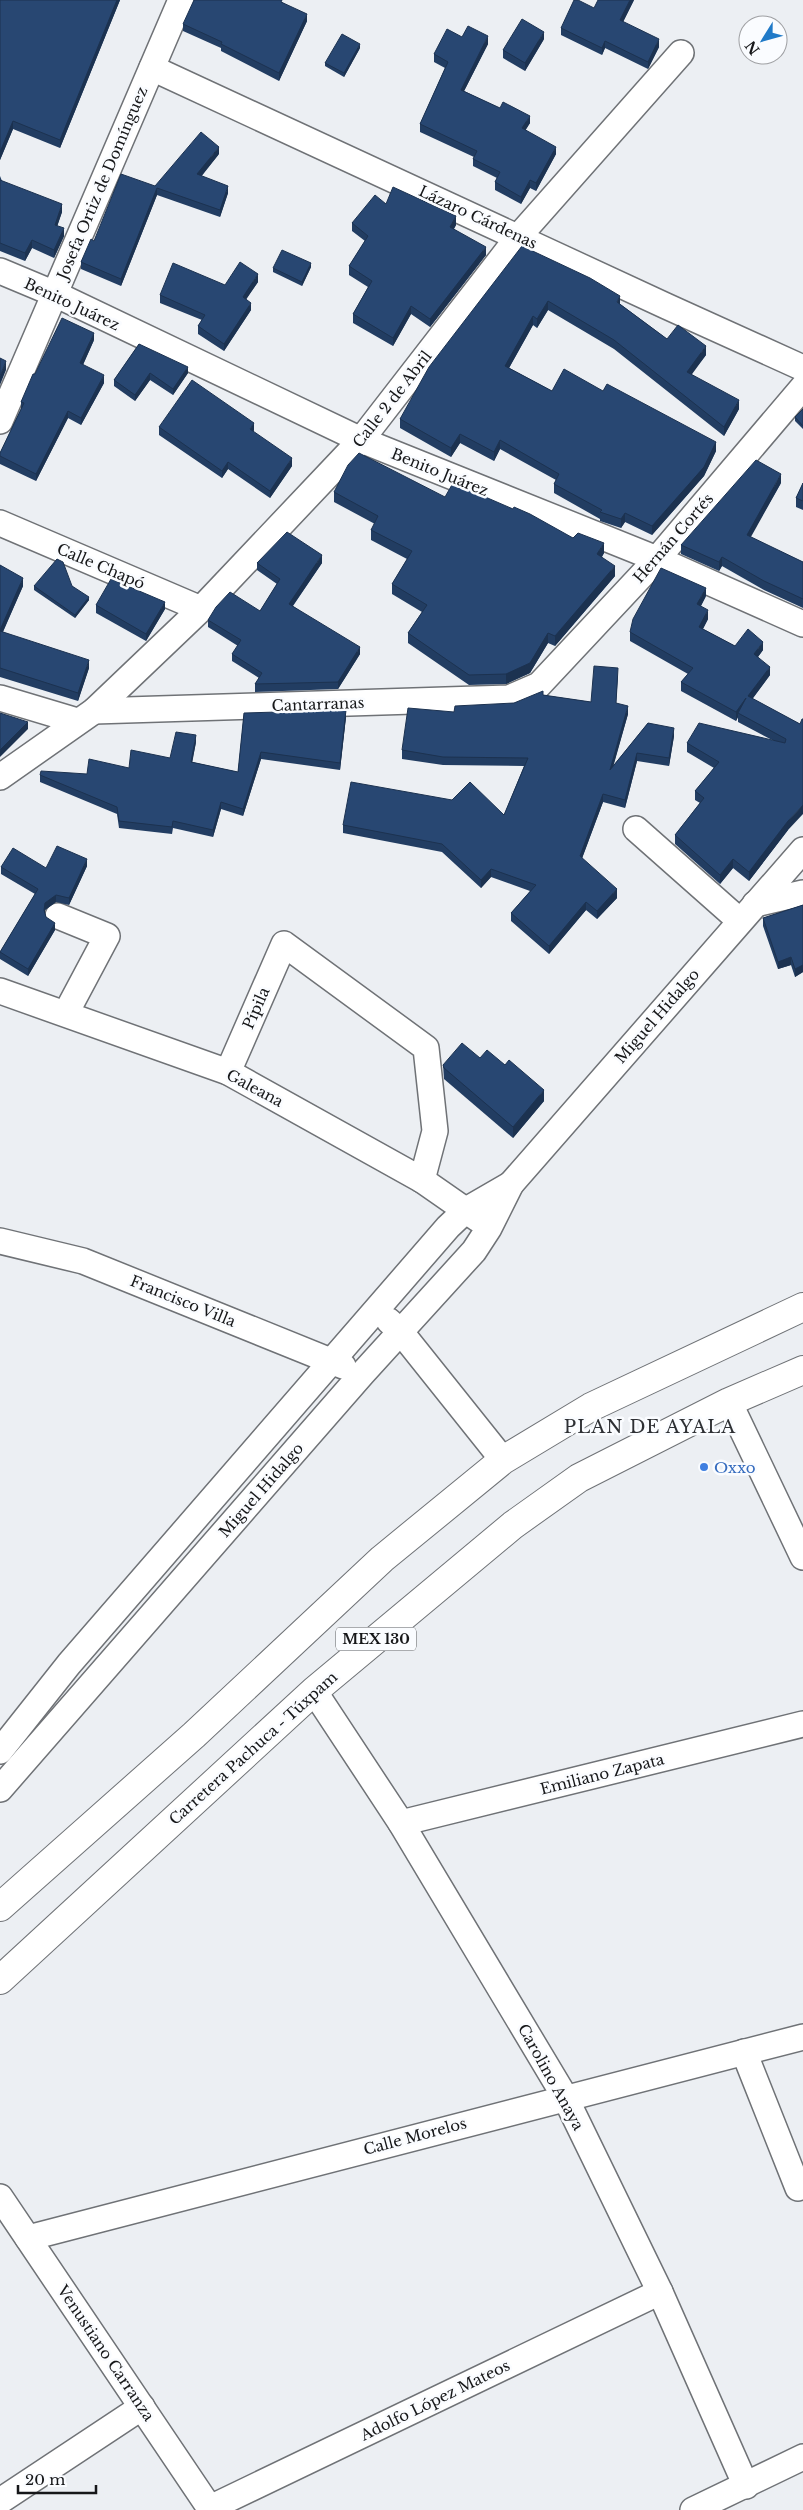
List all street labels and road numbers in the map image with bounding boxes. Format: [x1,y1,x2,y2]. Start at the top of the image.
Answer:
street label: Josefa Ortiz de Domínguez [52,84,151,284]
street label: Lázaro Cárdenas [416,181,540,253]
street label: Benito Juárez [21,274,123,334]
street label: Calle 2 de Abril [348,347,436,451]
street label: Benito Juárez [389,444,491,500]
street label: Hernán Cortés [629,489,717,587]
street label: Calle Chapó [54,539,148,593]
street label: Cantarranas [271,693,365,715]
street label: Miguel Hidalgo [611,965,703,1067]
street label: Pípila [238,983,274,1032]
street label: Galeana [223,1065,287,1111]
street label: Francisco Villa [128,1271,239,1331]
street label: Miguel Hidalgo [215,1439,307,1541]
road number: MEX 130 [336,1628,416,1650]
street label: Carretera Pachuca - Túxpam [165,1667,341,1829]
street label: Emiliano Zapata [538,1749,667,1799]
street label: Carolino Anaya [514,2021,588,2134]
street label: Calle Morelos [361,2113,469,2159]
street label: Venustiano Carranza [53,2281,159,2425]
street label: Adolfo López Mateos [356,2355,513,2445]

